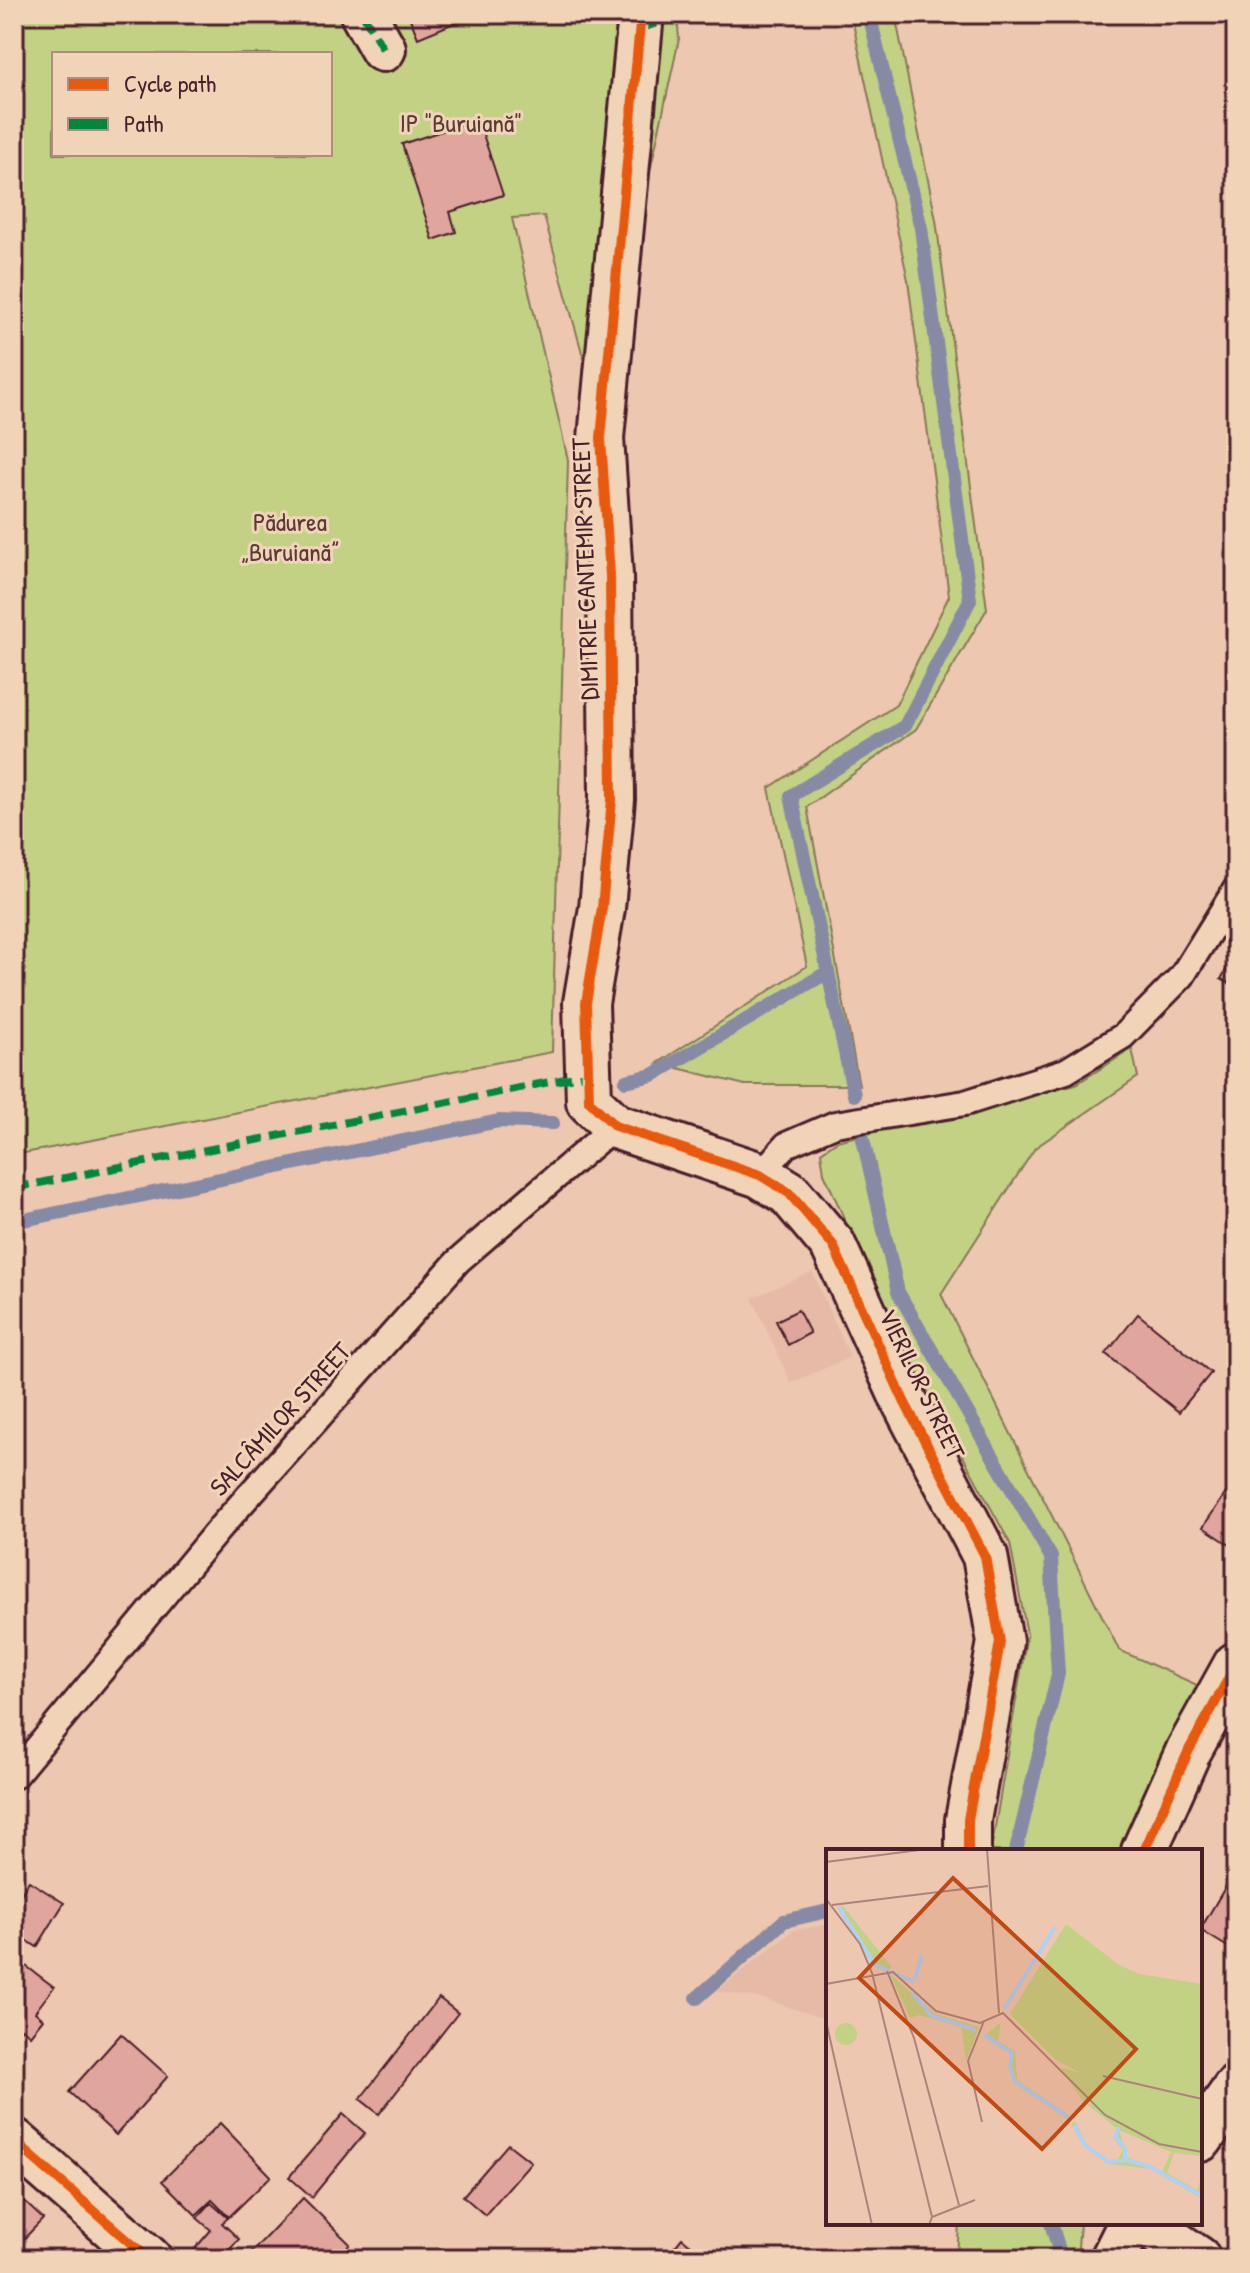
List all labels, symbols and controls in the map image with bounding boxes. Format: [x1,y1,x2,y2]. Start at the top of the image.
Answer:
legend [52,52,332,156]
text: Cycle path [124,67,216,99]
park label: IP "Buruiană" [400,105,522,140]
text: Path [124,107,163,139]
street label: DIMITRIE CANTEMIR STREET [562,436,607,701]
park label: Pădurea „Buruiană” [241,504,339,569]
street label: VIERILOR STREET [871,1303,974,1465]
street label: SALCÂMILOR STREET [201,1334,359,1503]
inset map [826,1849,1202,2225]

